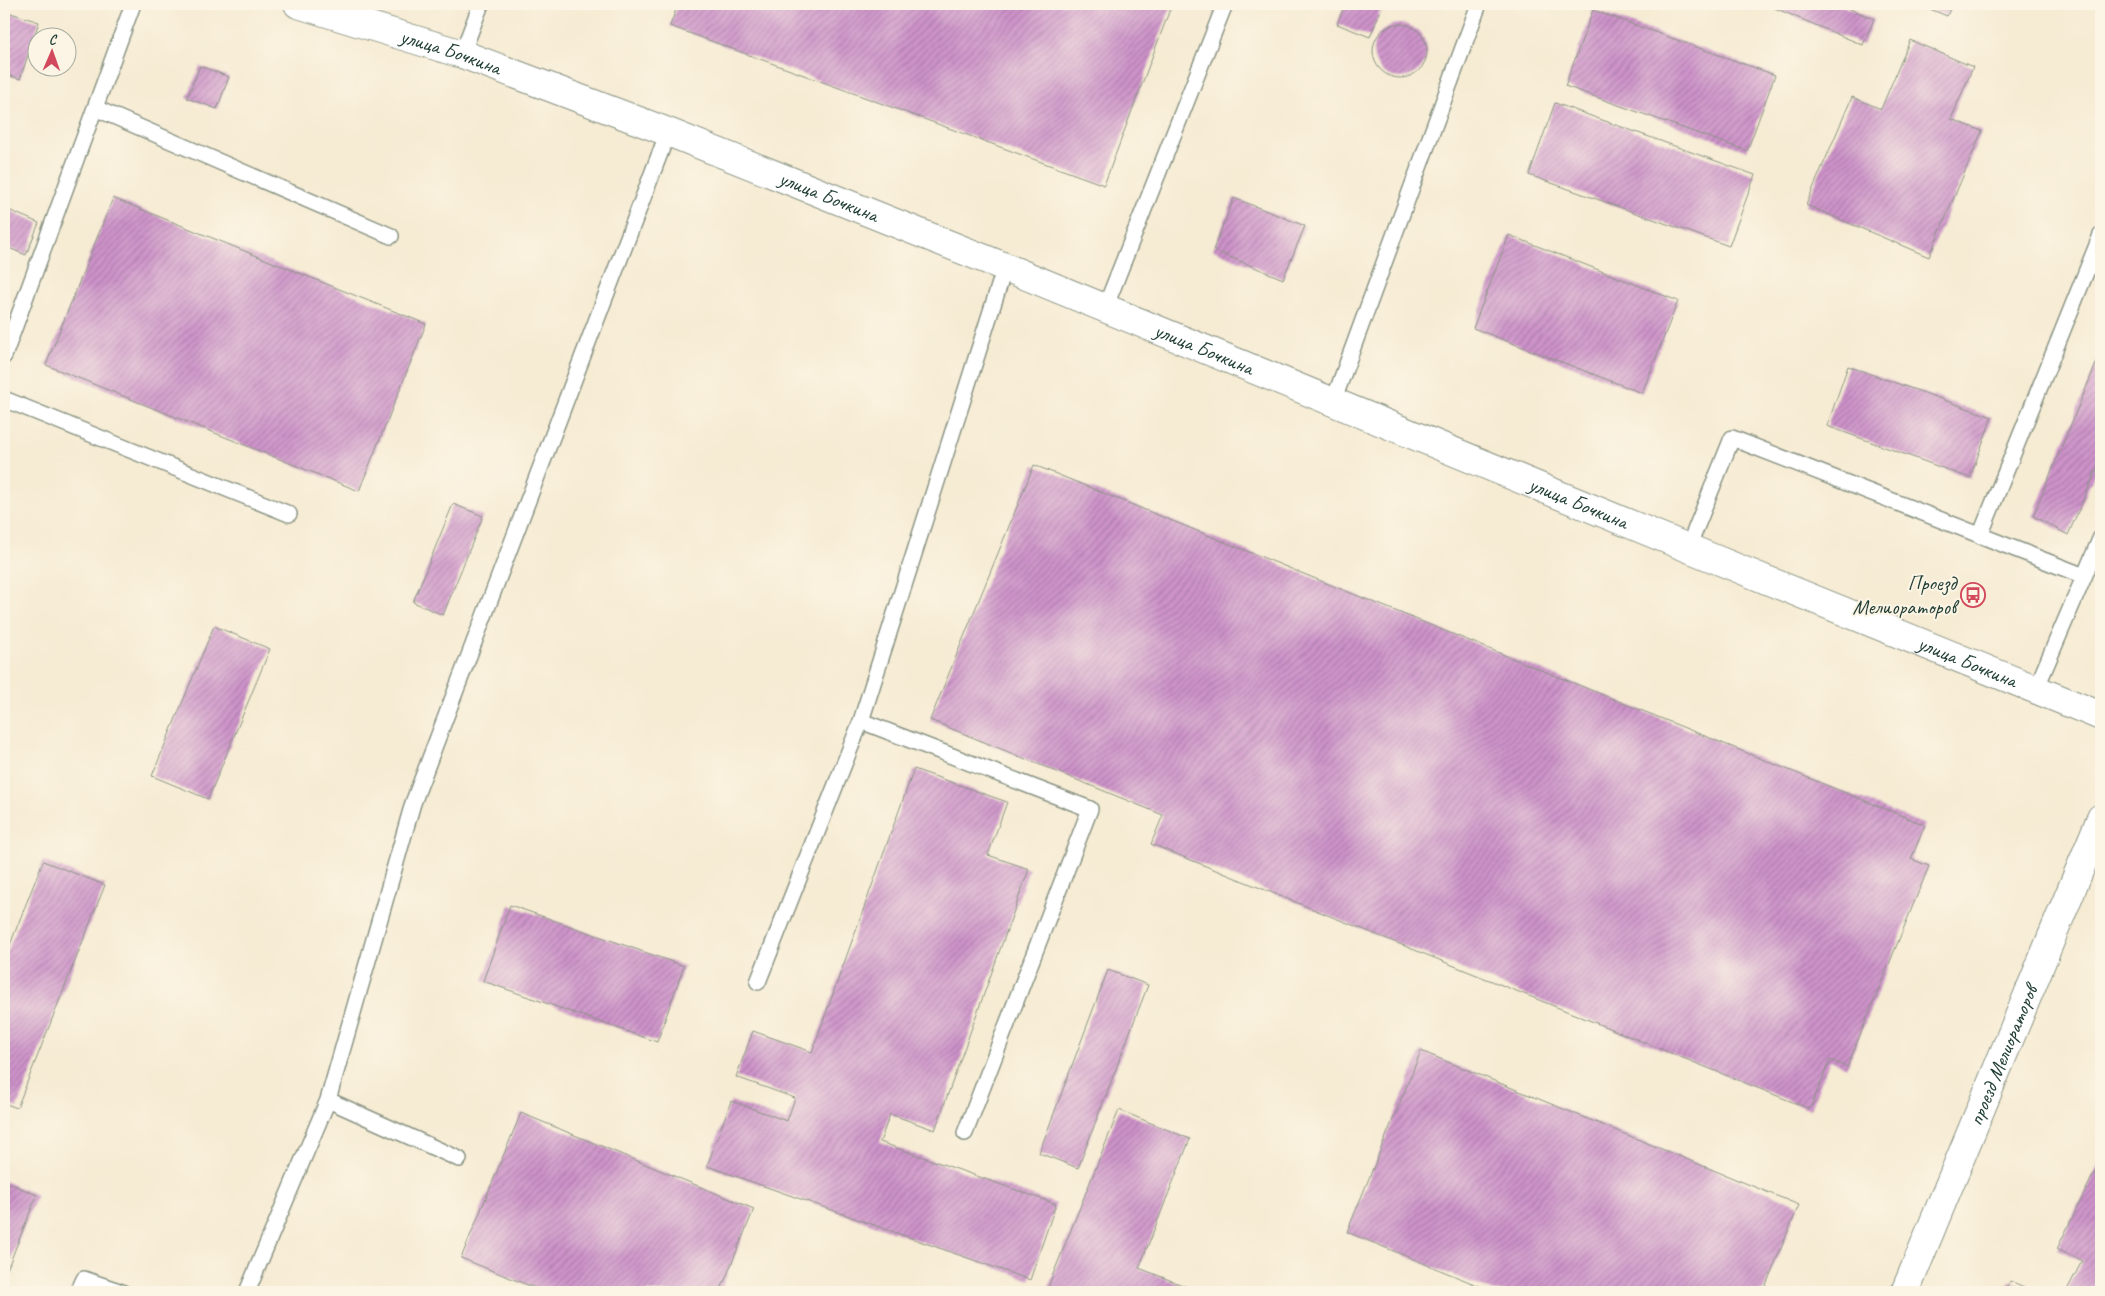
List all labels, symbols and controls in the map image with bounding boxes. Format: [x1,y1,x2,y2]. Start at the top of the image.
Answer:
street label: улица Бочкина [395,22,507,81]
north arrow [28,28,78,78]
text: С [49,31,58,48]
street label: улица Бочкина [774,164,884,229]
street label: улица Бочкина [1149,316,1260,382]
street label: улица Бочкина [1523,470,1634,536]
place label: Проезд Мелиораторов [1852,570,1960,620]
bus stop icon: Проезд Мелиораторов [1960,582,1986,608]
street label: улица Бочкина [1912,629,2023,694]
street label: проезд Мелиораторов [1962,977,2045,1129]

